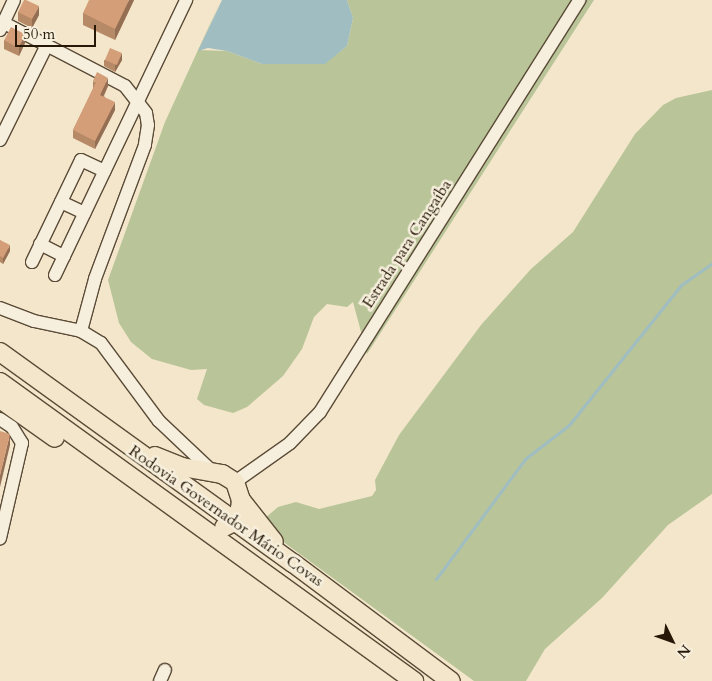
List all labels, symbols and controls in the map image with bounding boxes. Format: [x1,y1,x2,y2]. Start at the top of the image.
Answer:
scale bar [18,15,99,47]
text: 50 m [23,24,55,44]
street label: Estrada para Cangaíba [358,176,456,312]
street label: Rodovia Governador Mário Covas [125,441,327,591]
north arrow [647,616,697,666]
text: N [672,640,695,662]

